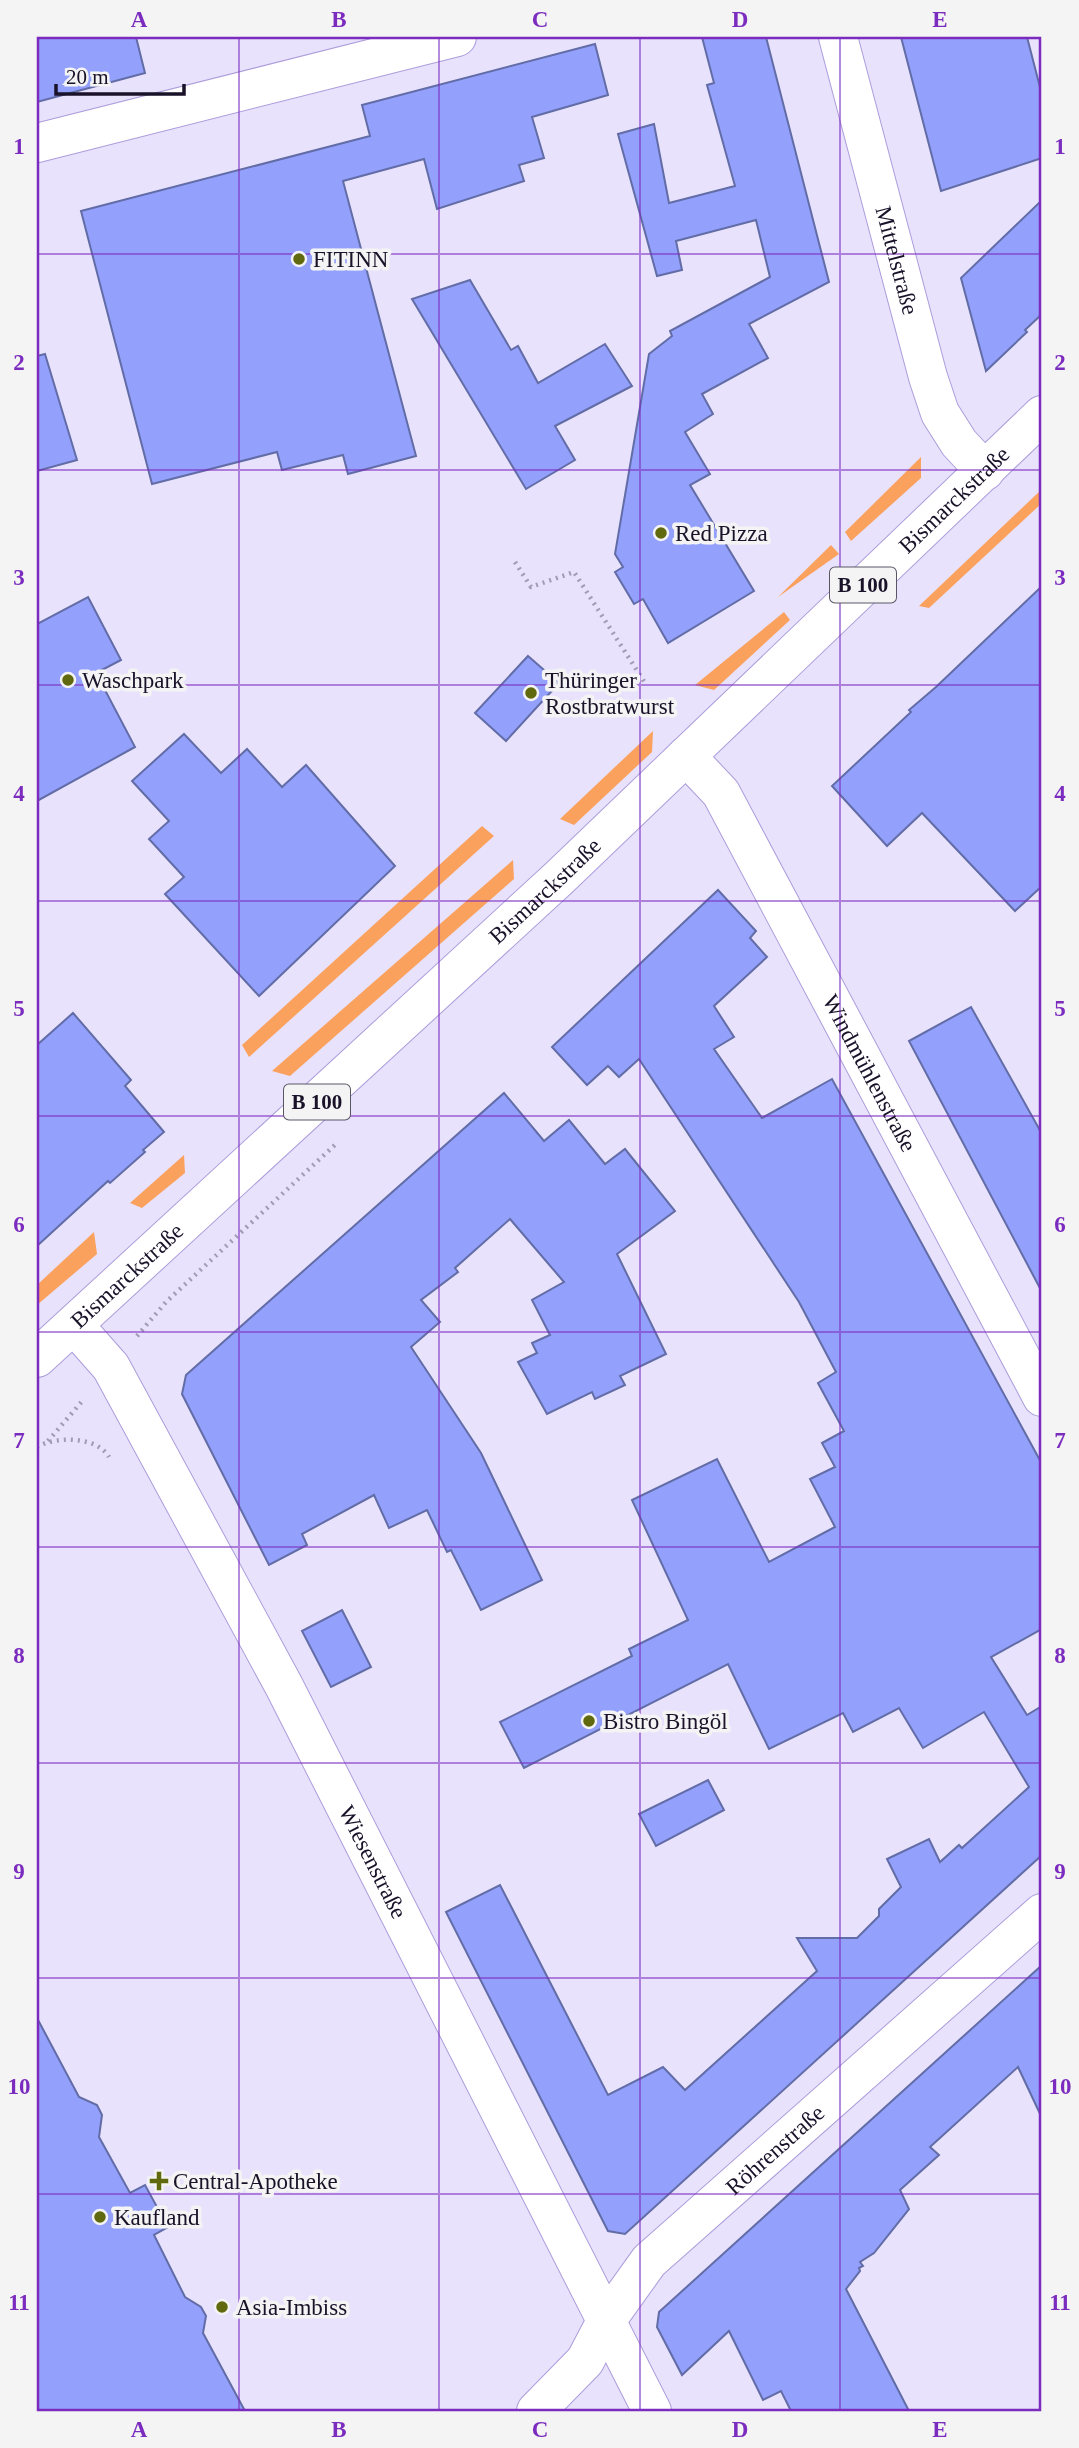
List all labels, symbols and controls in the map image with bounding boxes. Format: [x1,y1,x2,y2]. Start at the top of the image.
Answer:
text: A [131,7,148,32]
text: B [331,7,347,32]
text: C [532,7,548,32]
text: D [732,7,748,32]
text: E [932,7,948,32]
scale bar [56,52,184,96]
text: 20 m [66,65,109,89]
text: 1 [13,134,25,159]
text: 1 [1054,134,1066,159]
street label: Mittelstraße [871,203,923,317]
place label: FITINN [313,247,389,272]
marker: FITINN [291,251,307,267]
text: 2 [13,350,25,375]
text: 2 [1054,350,1066,375]
street label: Bismarckstraße [893,441,1014,558]
place label: Red Pizza [675,521,768,546]
marker: Red Pizza [653,525,669,541]
text: 3 [13,565,25,590]
text: 3 [1054,565,1066,590]
road number: B 100 [830,568,896,602]
place label: Waschpark [82,668,184,693]
place label: Thüringer Rostbratwurst [545,668,675,719]
marker: Waschpark [60,672,76,688]
marker: Thüringer Rostbratwurst [523,685,539,701]
text: 4 [13,781,25,806]
text: 4 [1054,781,1066,806]
street label: Bismarckstraße [484,833,605,949]
street label: Windmühlenstraße [818,990,922,1156]
text: 5 [13,996,25,1021]
text: 5 [1054,996,1066,1021]
road number: B 100 [284,1084,350,1120]
text: 6 [13,1212,25,1237]
text: 6 [1054,1212,1066,1237]
street label: Bismarckstraße [66,1218,188,1333]
text: 7 [13,1428,25,1453]
text: 7 [1054,1428,1066,1453]
text: 8 [13,1643,25,1668]
text: 8 [1054,1643,1066,1668]
place label: Bistro Bingöl [603,1709,728,1734]
marker: Bistro Bingöl [581,1713,597,1729]
street label: Wiesenstraße [334,1801,412,1922]
text: 9 [13,1859,25,1884]
text: 9 [1054,1859,1066,1884]
text: 10 [8,2074,31,2099]
text: 10 [1049,2074,1072,2099]
street label: Röhrenstraße [721,2100,829,2200]
place label: Central-Apotheke [173,2169,338,2194]
marker: Central-Apotheke [151,2173,167,2189]
place label: Kaufland [114,2205,200,2230]
marker: Kaufland [92,2209,108,2225]
text: 11 [8,2290,30,2315]
text: 11 [1049,2290,1071,2315]
place label: Asia-Imbiss [236,2295,347,2320]
marker: Asia-Imbiss [214,2299,230,2315]
text: A [131,2417,148,2442]
text: B [331,2417,347,2442]
text: C [532,2417,548,2442]
text: D [732,2417,748,2442]
text: E [932,2417,948,2442]

